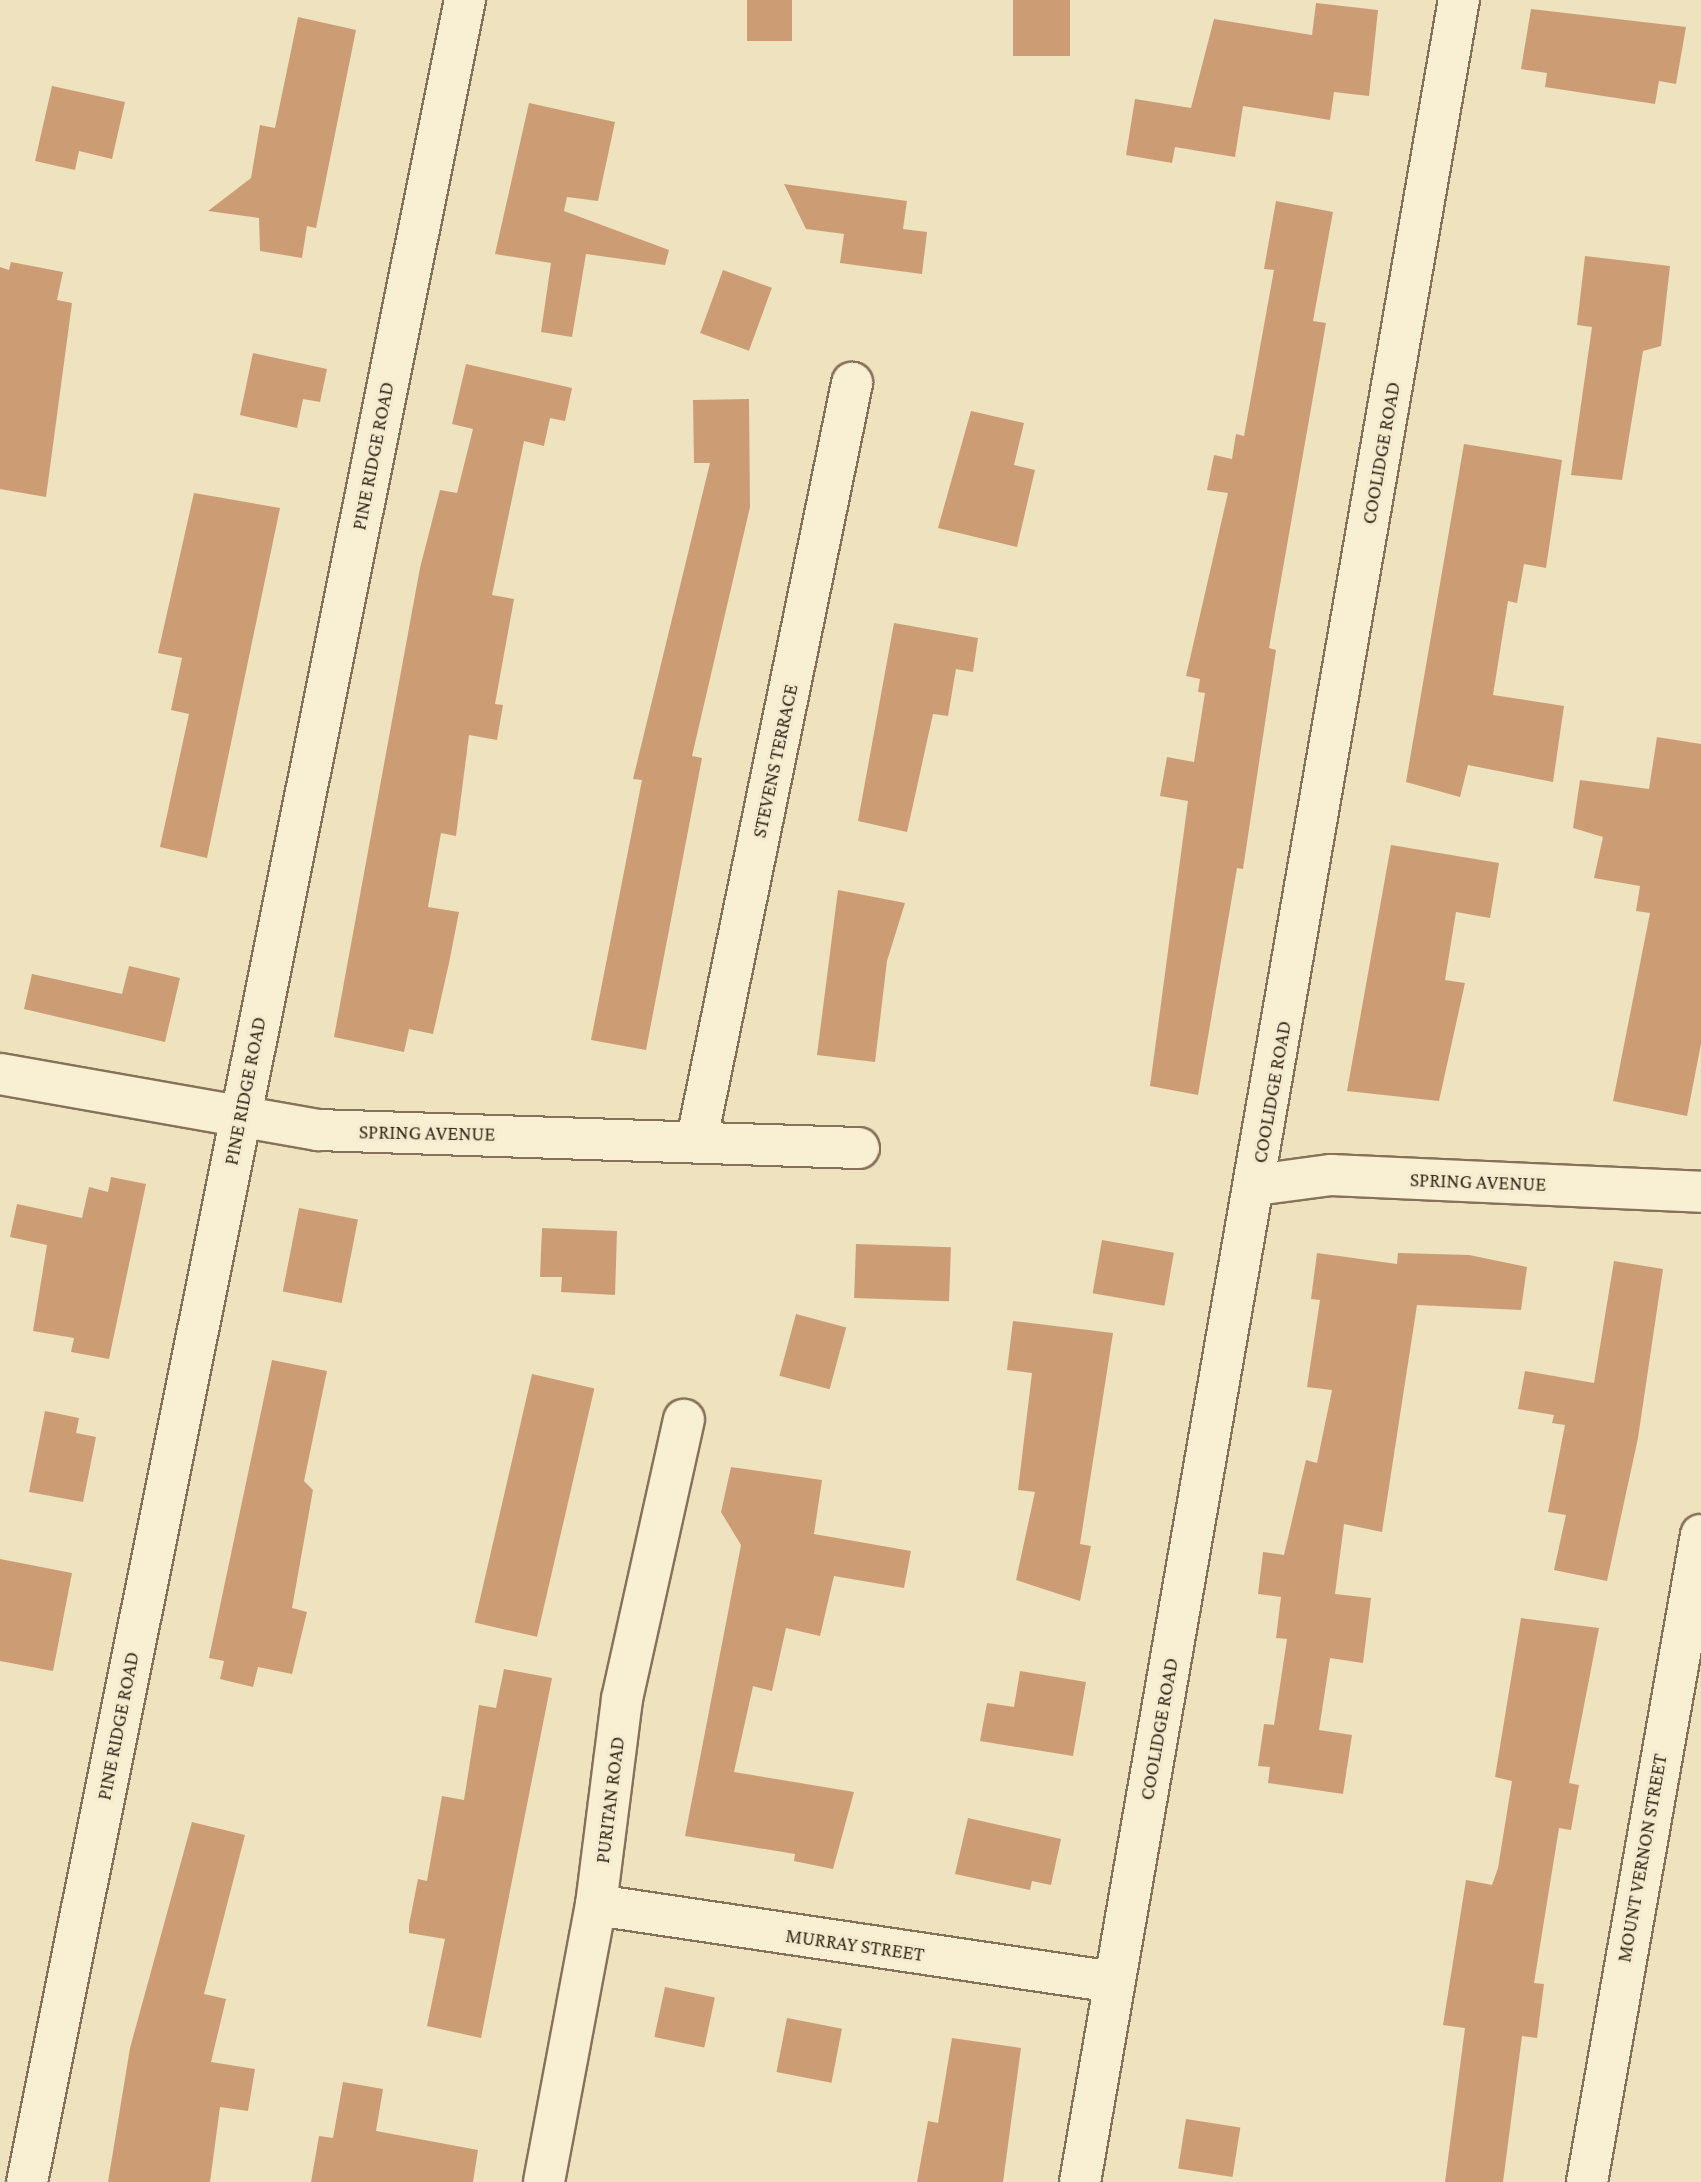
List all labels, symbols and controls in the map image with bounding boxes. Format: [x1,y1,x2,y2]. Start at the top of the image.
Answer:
street label: PINE RIDGE ROAD [347,380,399,532]
street label: COOLIDGE ROAD [1357,380,1405,526]
street label: STEVENS TERRACE [747,682,803,840]
street label: PINE RIDGE ROAD [219,1015,271,1167]
street label: COOLIDGE ROAD [1248,1019,1296,1165]
street label: SPRING AVENUE [359,1120,495,1146]
street label: SPRING AVENUE [1409,1168,1547,1196]
street label: PINE RIDGE ROAD [92,1650,144,1802]
street label: COOLIDGE ROAD [1135,1656,1183,1802]
street label: PURITAN ROAD [590,1735,630,1865]
street label: MOUNT VERNON STREET [1612,1752,1672,1964]
street label: MURRAY STREET [784,1923,926,1967]

